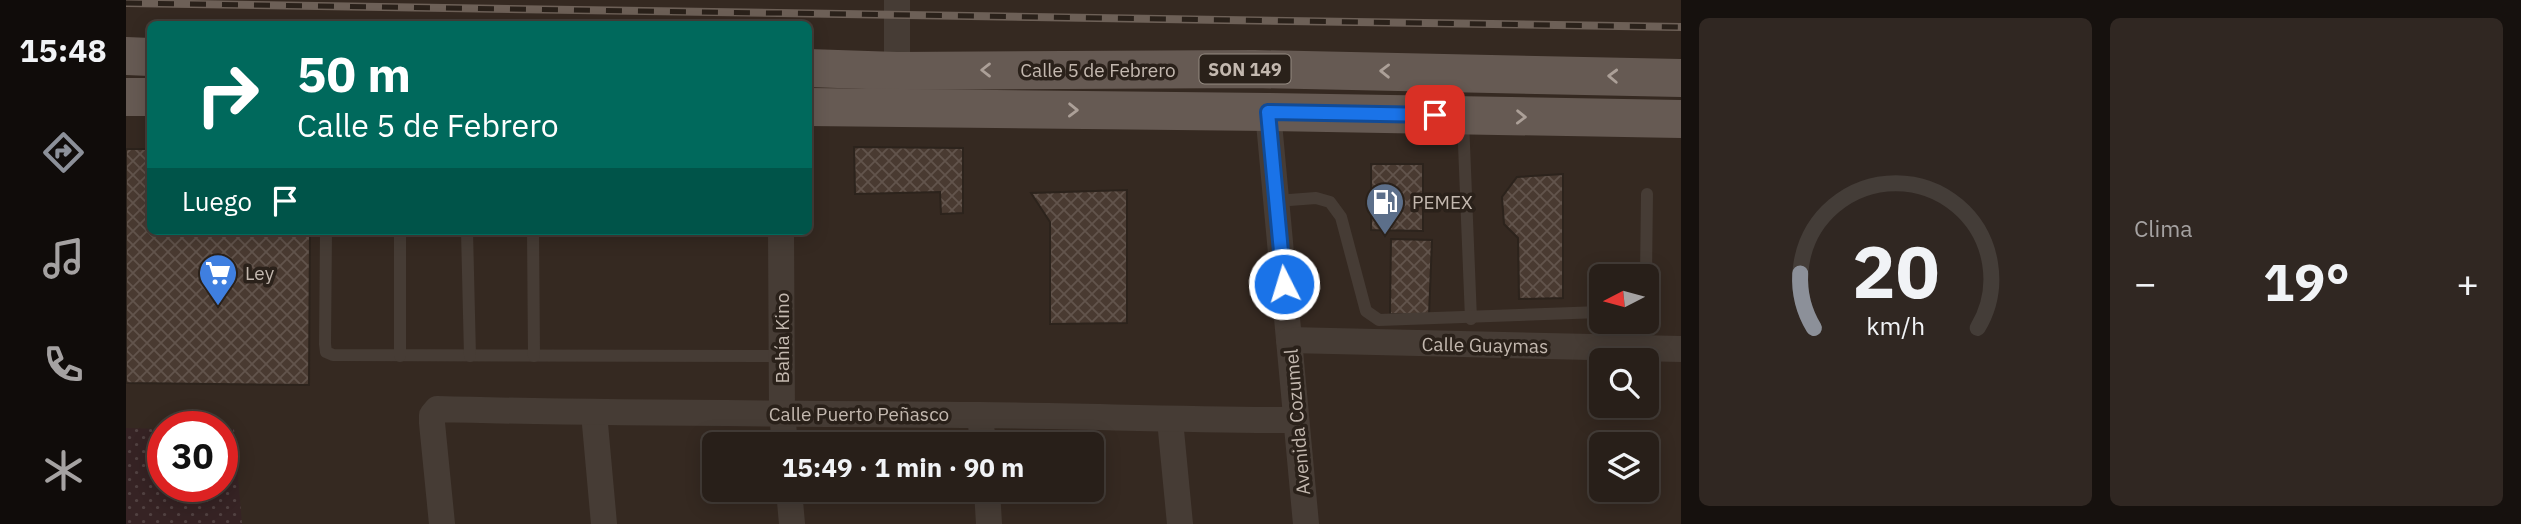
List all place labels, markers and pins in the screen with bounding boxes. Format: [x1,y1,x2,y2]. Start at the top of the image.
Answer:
pin [1405,85,1465,145]
fuel station icon: PEMEX [1364,181,1406,236]
place label: PEMEX [1412,190,1473,214]
supermarket icon: Ley [197,252,239,307]
place label: Ley [245,261,275,285]

